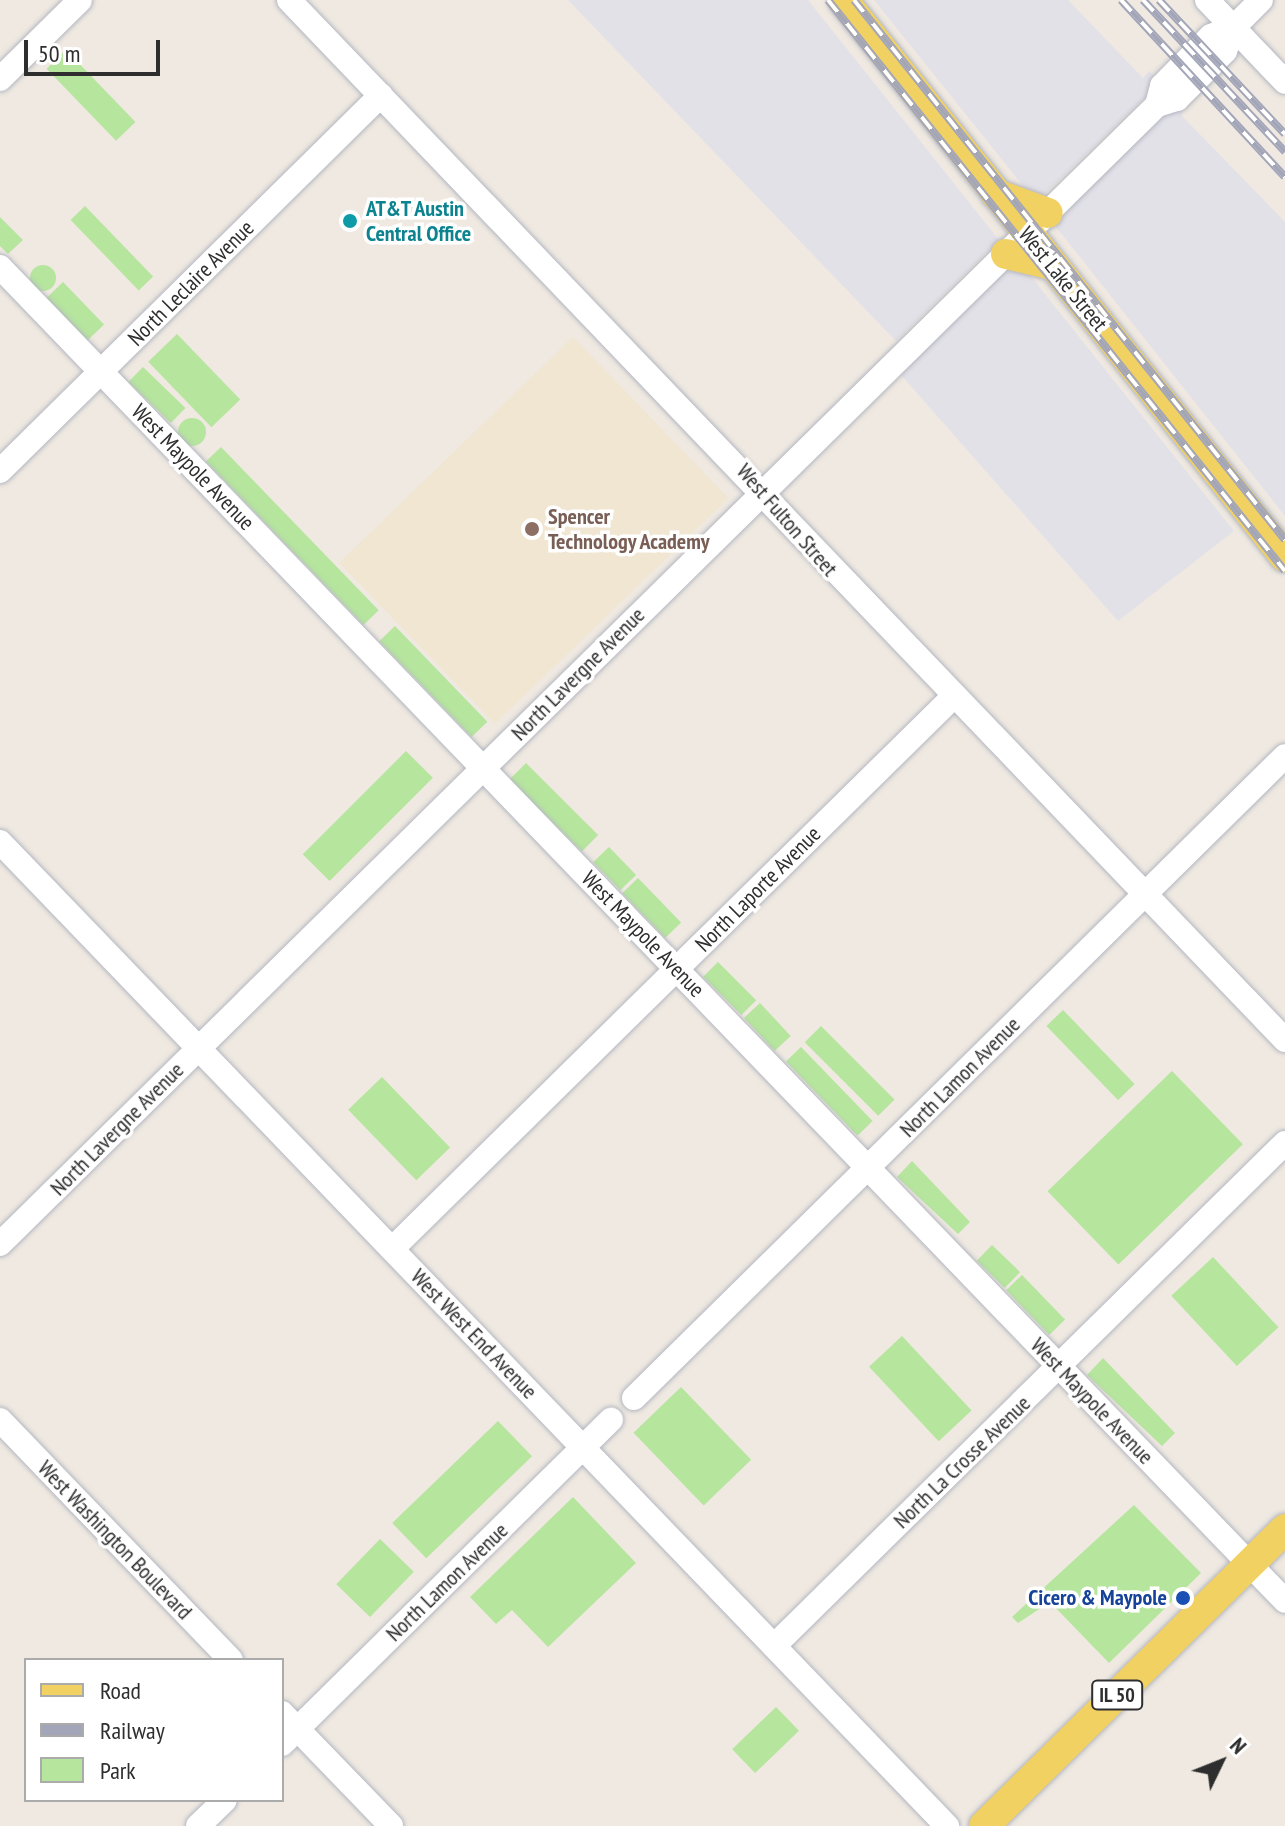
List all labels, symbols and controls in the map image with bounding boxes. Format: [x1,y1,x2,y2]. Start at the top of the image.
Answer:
scale bar [28,24,164,74]
text: 50 m [38,38,80,69]
place label: AT&T Austin Central Office [366,195,471,246]
marker: AT&T Austin Central Office [341,212,359,230]
street label: North Leclaire Avenue [123,215,259,351]
street label: West Lake Street [1013,222,1113,336]
street label: West Maypole Avenue [126,398,260,536]
street label: West Fulton Street [731,458,843,582]
place label: Spencer Technology Academy [548,503,711,554]
marker: Spencer Technology Academy [523,520,541,538]
street label: North Lavergne Avenue [506,602,650,746]
street label: North Laporte Avenue [690,821,826,957]
street label: West Maypole Avenue [576,865,710,1003]
street label: North Lamon Avenue [894,1011,1026,1143]
street label: North Lavergne Avenue [45,1057,189,1201]
street label: West West End Avenue [405,1263,543,1405]
street label: West Maypole Avenue [1025,1332,1159,1470]
street label: North La Crosse Avenue [888,1390,1036,1534]
street label: West Washington Boulevard [32,1455,198,1625]
street label: North Lamon Avenue [380,1517,514,1647]
place label: Cicero & Maypole [1028,1585,1167,1611]
marker: Cicero & Maypole [1174,1589,1192,1607]
legend [24,1658,284,1802]
text: Road [100,1675,141,1706]
road number: IL 50 [1089,1679,1145,1711]
text: Railway [100,1715,165,1746]
north arrow [1181,1722,1261,1802]
text: N [1224,1732,1253,1760]
text: Park [100,1755,136,1786]

